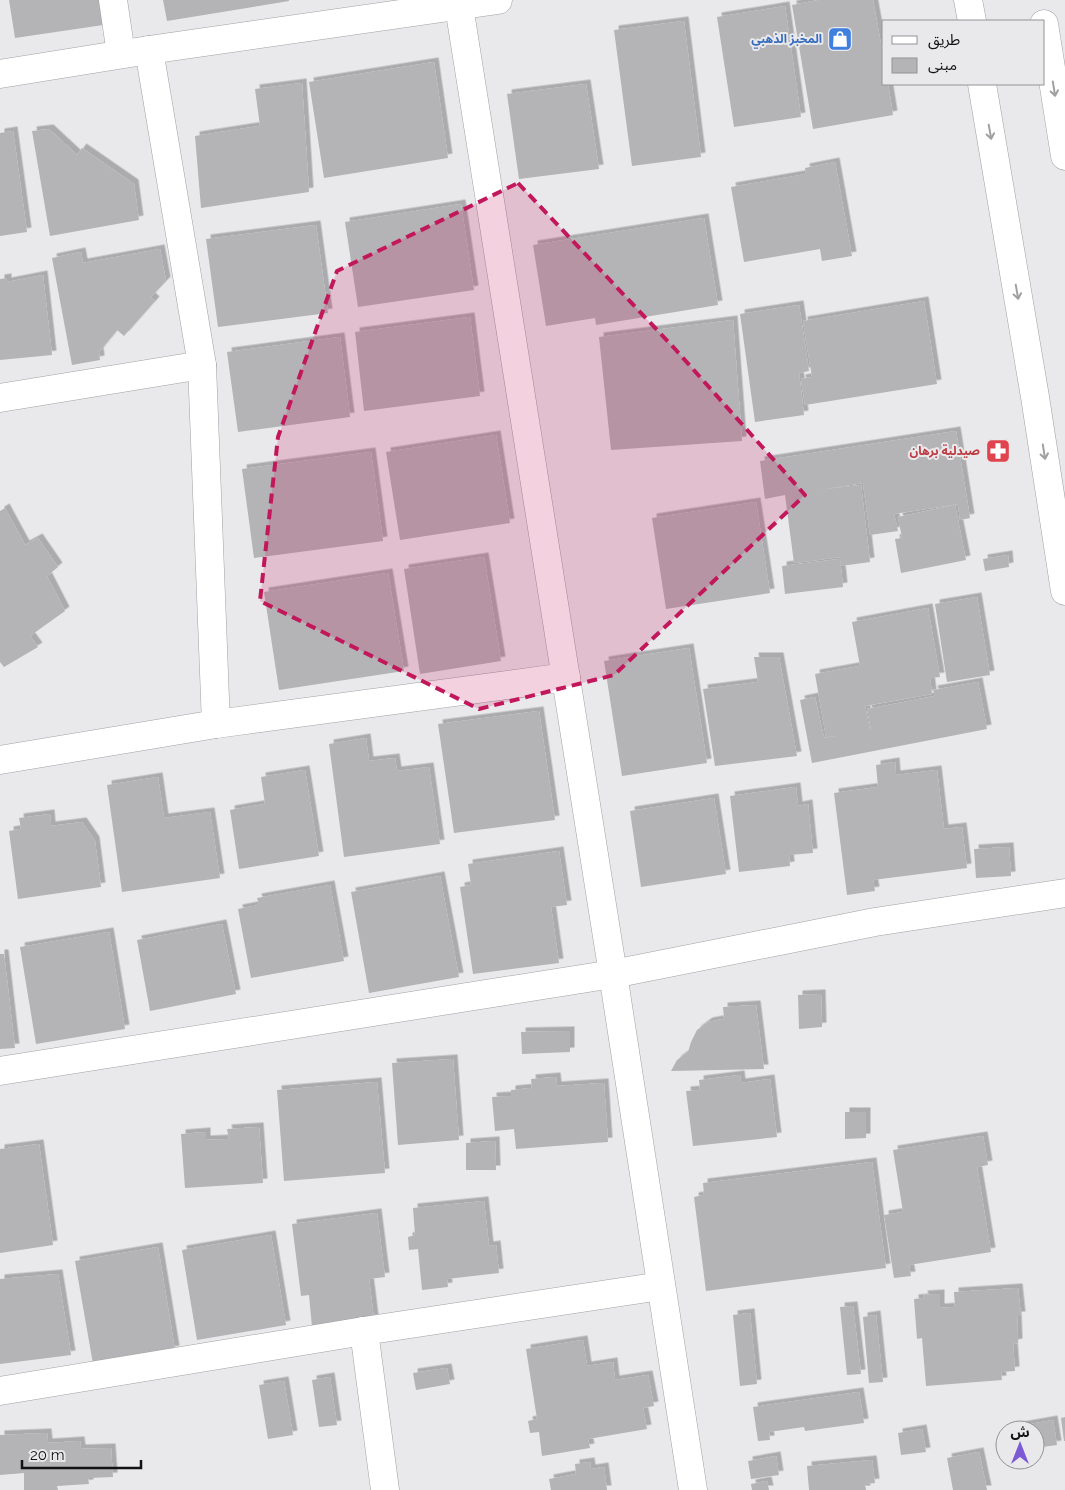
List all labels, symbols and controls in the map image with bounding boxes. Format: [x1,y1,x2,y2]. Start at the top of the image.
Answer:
legend [882,20,1045,85]
shop icon: المخبز الذهبي [827,26,853,52]
text: طريق [928,31,960,50]
place label: المخبز الذهبي [751,32,822,49]
text: مبنى [928,56,957,74]
one-way arrow [1050,81,1060,97]
one-way arrow [986,123,996,139]
one-way arrow [1013,284,1023,300]
pharmacy icon: صيدلية برهان [985,438,1011,464]
place label: صيدلية برهان [909,444,980,458]
one-way arrow [1039,444,1049,460]
north arrow [995,1420,1045,1470]
text: ش [1010,1424,1030,1440]
scale bar [22,1438,141,1470]
text: 20 m [30,1446,65,1464]

